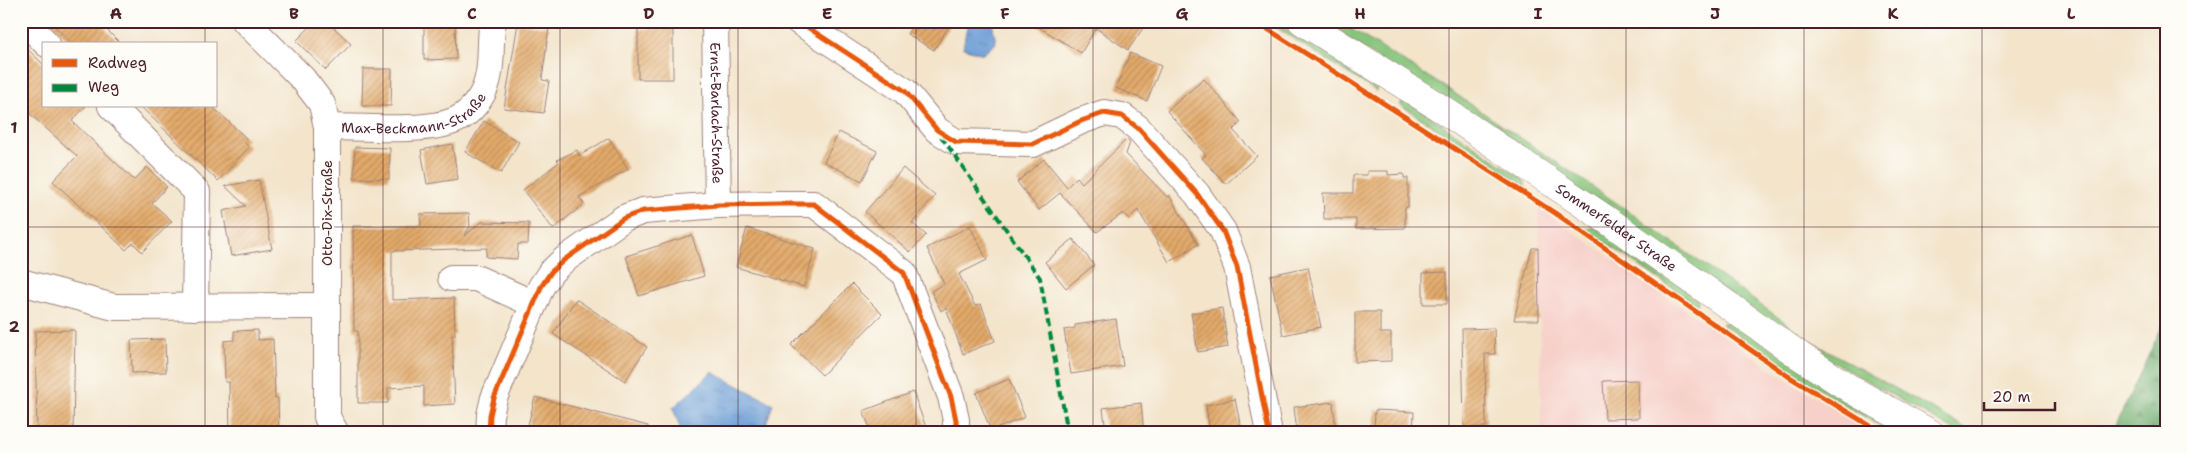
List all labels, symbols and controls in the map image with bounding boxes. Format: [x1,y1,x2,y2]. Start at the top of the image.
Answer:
text: A [110,3,122,24]
text: B [289,3,299,24]
text: C [467,3,477,24]
text: D [643,3,655,24]
text: E [822,3,832,24]
text: F [1000,3,1010,24]
text: G [1176,3,1189,24]
text: H [1354,3,1366,24]
text: I [1534,3,1543,24]
text: J [1710,3,1720,24]
text: K [1888,3,1899,24]
text: L [2067,3,2076,24]
legend [42,42,218,108]
street label: Ernst-Barlach-Straße [706,42,727,184]
text: Radweg [88,53,147,73]
text: Weg [88,77,119,97]
street label: Max-Beckmann-Straße [341,89,490,137]
text: 1 [10,117,18,138]
street label: Otto-Dix-Straße [318,160,336,266]
street label: Sommerfelder Straße [1552,179,1681,275]
text: 2 [8,316,20,337]
scale bar [1984,379,2056,411]
text: 20 m [1992,387,2031,407]

